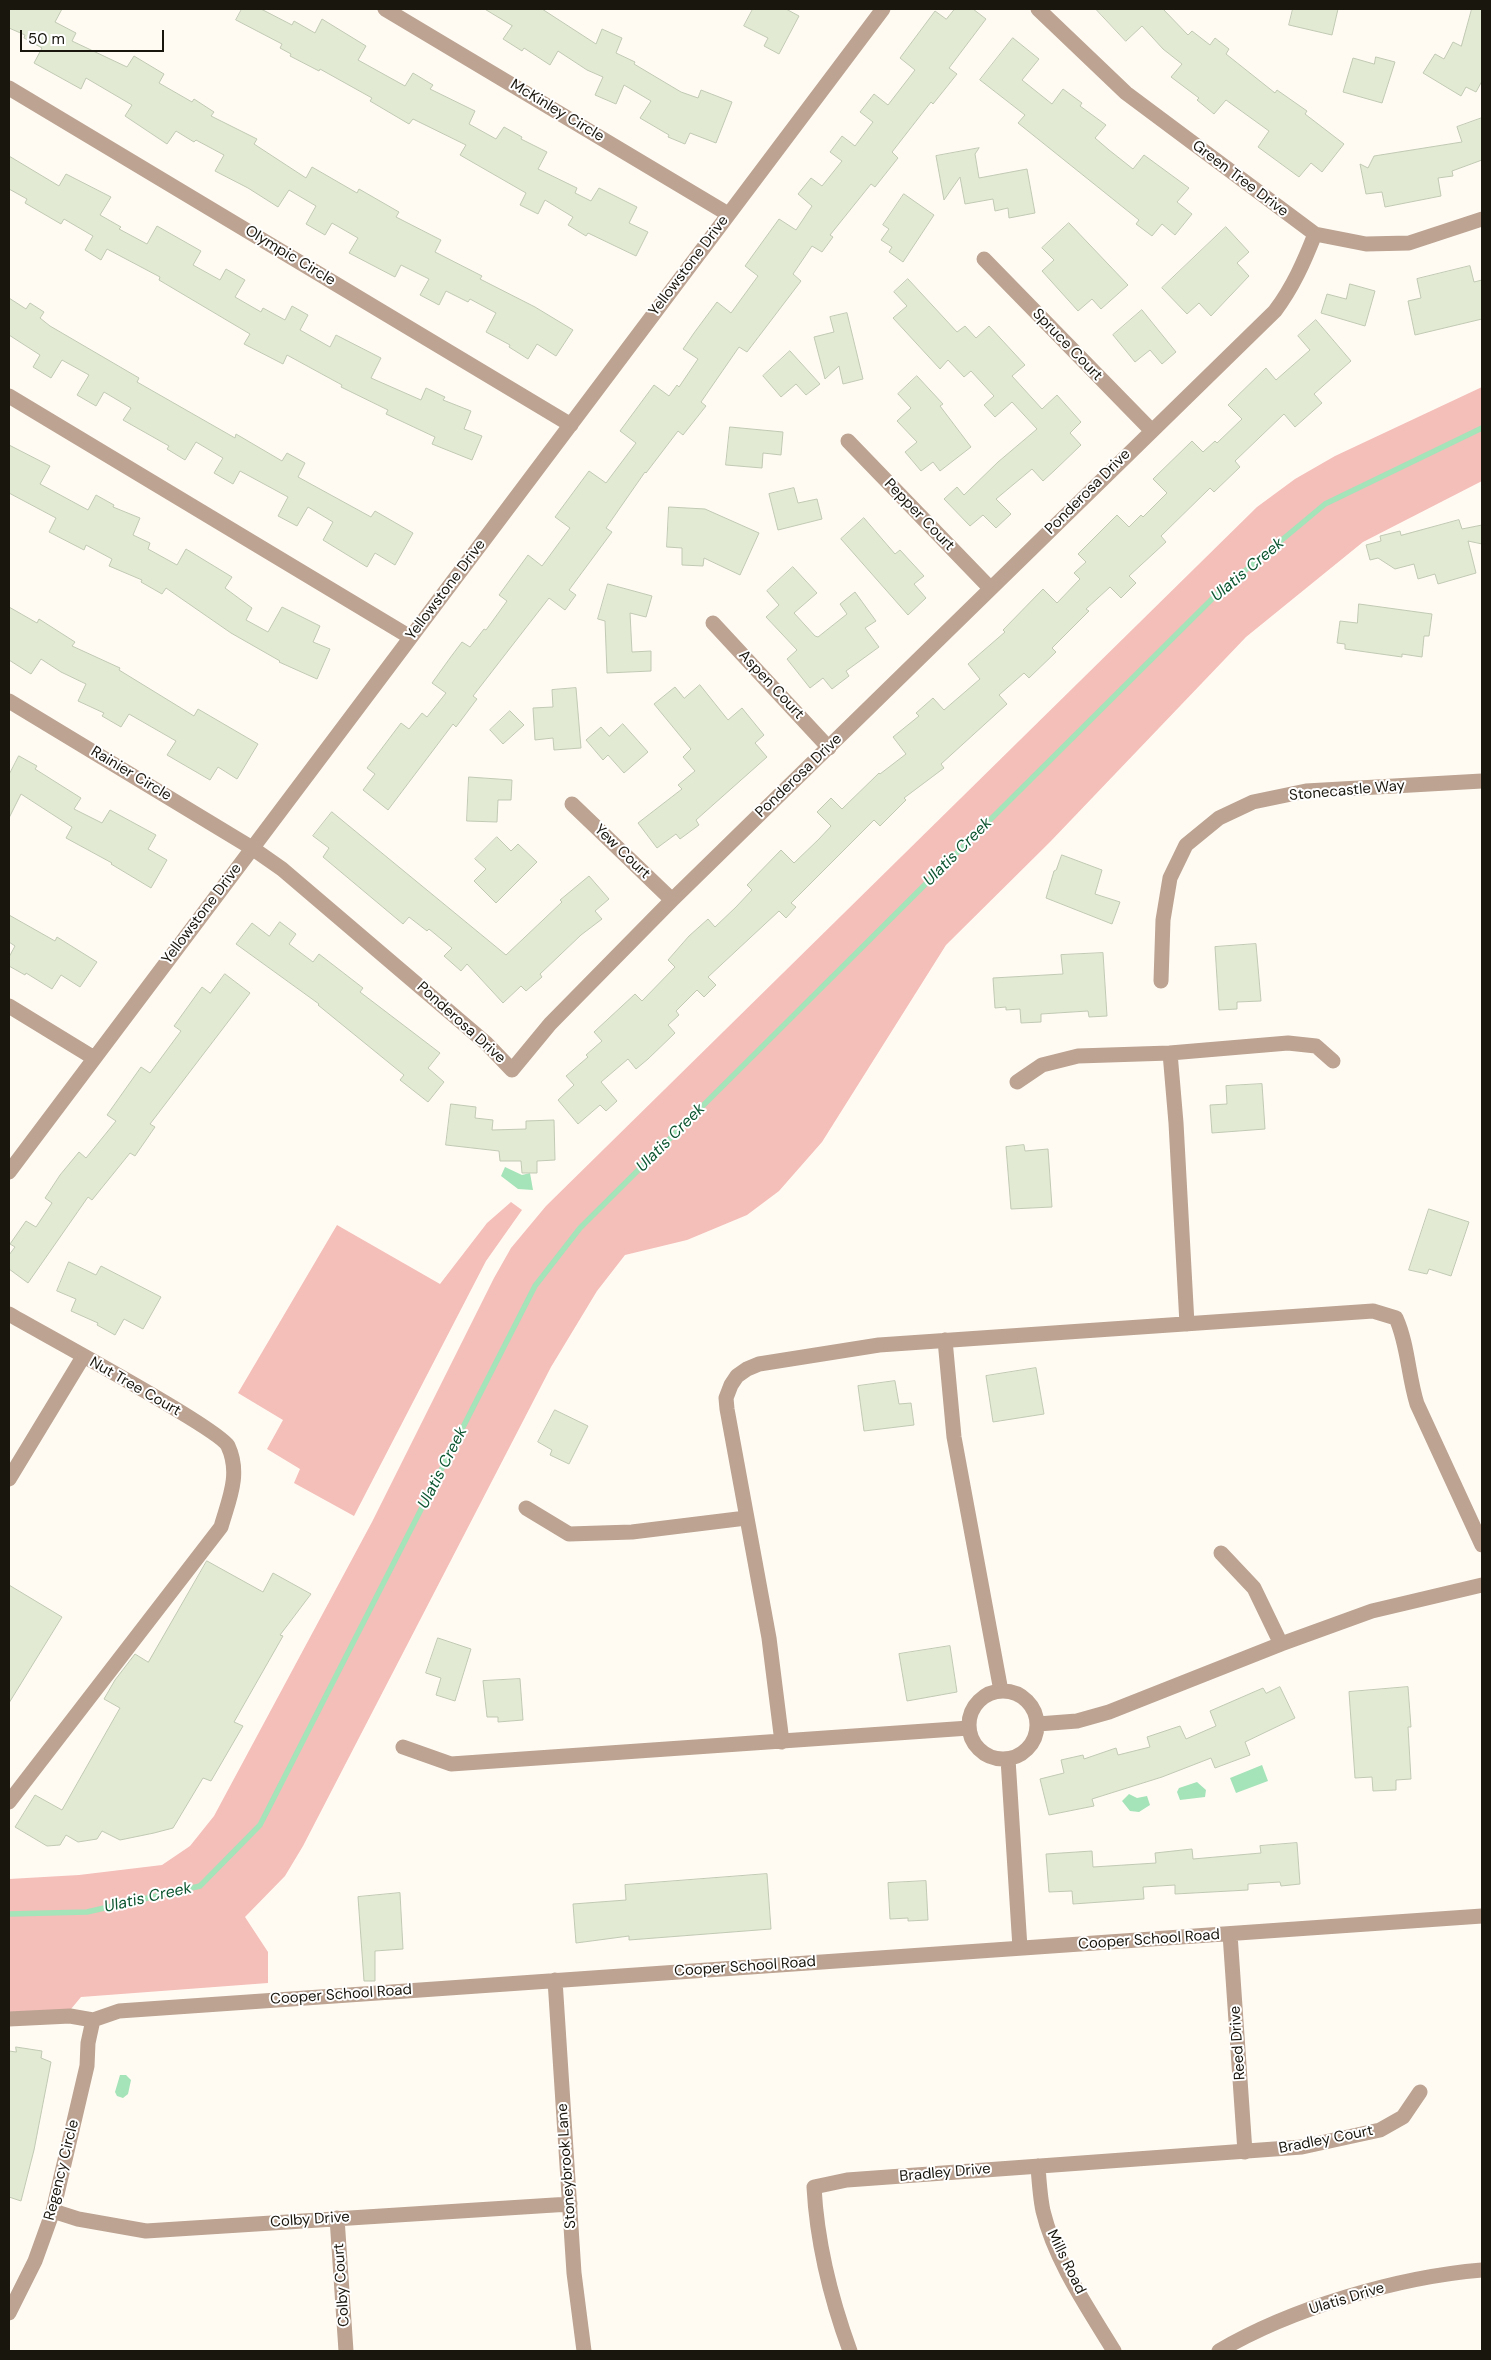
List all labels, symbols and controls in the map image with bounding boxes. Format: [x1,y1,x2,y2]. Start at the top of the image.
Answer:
scale bar [22,20,166,52]
text: 50 m [28,29,65,49]
street label: McKinley Circle [507,76,607,146]
street label: Green Tree Drive [1188,137,1292,221]
street label: Yellowstone Drive [645,212,733,320]
street label: Olympic Circle [242,222,338,290]
street label: Spruce Court [1028,305,1106,385]
street label: Ponderosa Drive [1042,446,1134,538]
street label: Pepper Court [880,475,958,555]
water label: Ulatis Creek [1208,534,1288,606]
street label: Yellowstone Drive [402,536,490,644]
street label: Aspen Court [735,647,807,723]
street label: Ponderosa Drive [752,730,846,822]
street label: Rainier Circle [87,743,175,805]
street label: Stonecastle Way [1288,777,1406,805]
water label: Ulatis Creek [920,814,996,890]
street label: Yew Court [590,821,654,883]
street label: Yellowstone Drive [158,860,246,968]
street label: Ponderosa Drive [413,978,509,1068]
water label: Ulatis Creek [633,1100,709,1176]
street label: Nut Tree Court [86,1354,184,1420]
water label: Ulatis Creek [414,1424,472,1512]
water label: Ulatis Creek [102,1879,194,1917]
street label: Cooper School Road [1078,1926,1220,1954]
street label: Cooper School Road [674,1953,816,1981]
street label: Cooper School Road [270,1981,412,2009]
street label: Reed Drive [1226,2005,1250,2081]
street label: Stoneybrook Lane [554,2103,580,2229]
street label: Regency Circle [41,2118,83,2222]
street label: Bradley Court [1277,2122,1375,2158]
street label: Bradley Drive [899,2160,991,2186]
street label: Colby Drive [270,2208,350,2232]
street label: Mills Road [1043,2227,1089,2297]
street label: Colby Court [330,2243,354,2327]
street label: Ulatis Drive [1307,2279,1387,2319]

